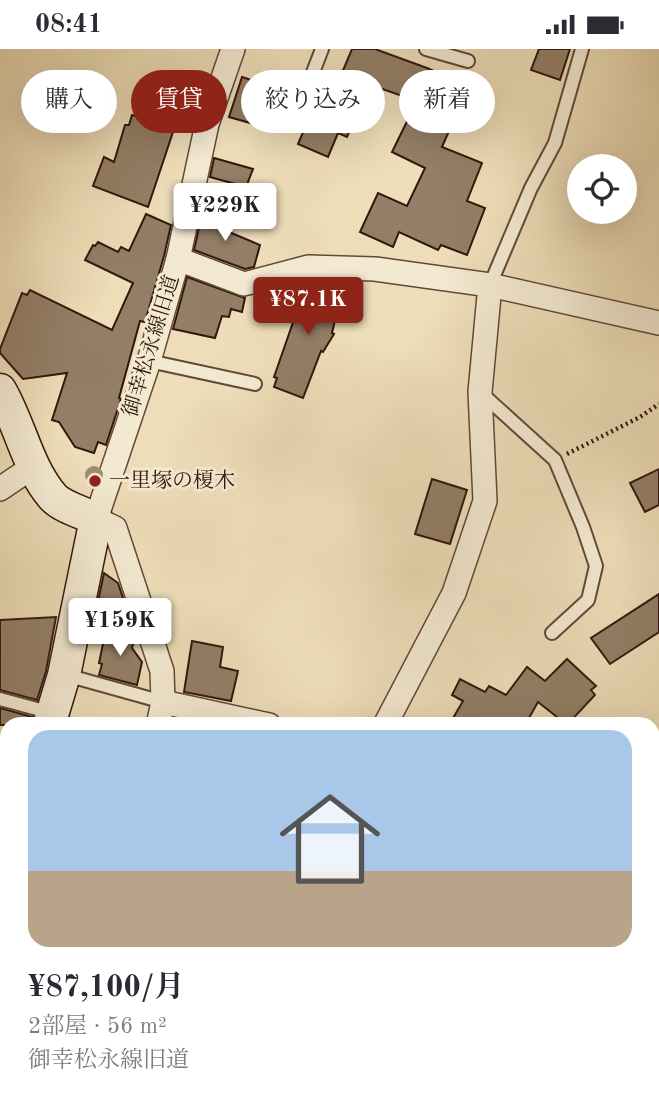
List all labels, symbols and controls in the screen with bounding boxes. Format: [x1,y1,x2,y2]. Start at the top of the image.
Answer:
text: 08:41 [35,12,103,38]
chip: 購入 [21,70,117,133]
chip: 賃貸 [131,70,227,133]
chip: 絞り込み [241,70,385,133]
chip: 新着 [399,70,495,133]
map controls [567,154,637,224]
button: locate [567,154,637,224]
pin: ¥229K [176,183,274,243]
text: ¥229K [189,194,261,217]
street label: 御幸松永線旧道 [119,272,184,419]
pin: ¥87.1K [251,278,365,337]
text: ¥87.1K [269,288,347,311]
place label: 一里塚の榎木 [109,469,235,492]
marker: 一里塚の榎木 [87,473,103,489]
pin: ¥159K [71,599,169,658]
text: ¥159K [84,609,156,632]
icon: home [267,776,393,902]
text: ¥87,100/月 [28,973,184,1003]
text: 2部屋 · 56 m² [28,1015,167,1038]
text: 御幸松永線旧道 [28,1049,189,1072]

